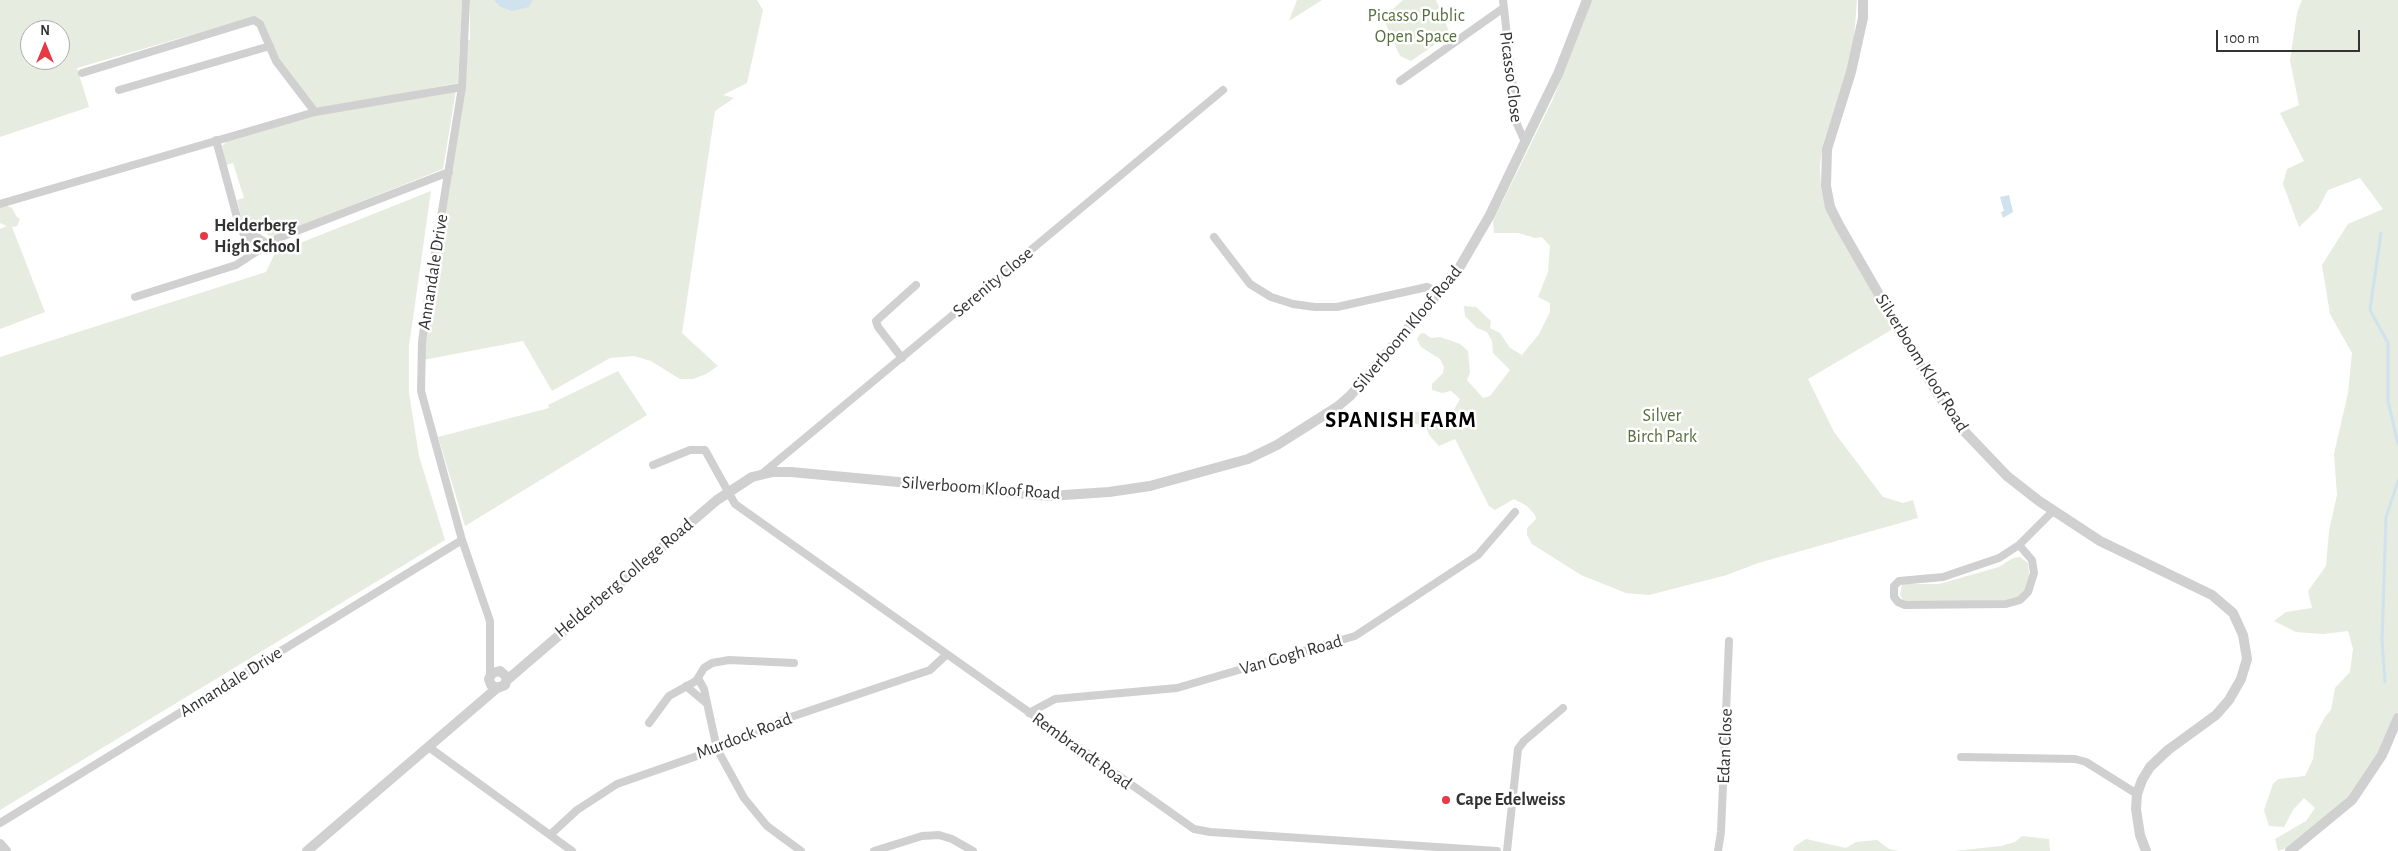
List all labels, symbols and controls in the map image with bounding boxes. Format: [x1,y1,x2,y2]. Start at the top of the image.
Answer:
park label: Picasso Public Open Space [1367,5,1465,48]
north arrow [20,20,70,70]
scale bar [2218,20,2362,52]
text: N [40,24,50,38]
street label: Picasso Close [1495,30,1527,124]
text: 100 m [2224,31,2259,46]
street label: Annandale Drive [413,213,453,331]
place label: Helderberg High School [214,215,300,258]
marker: Helderberg High School [198,230,210,242]
street label: Serenity Close [948,242,1038,322]
street label: Silverboom Kloof Road [1348,261,1466,397]
street label: Silverboom Kloof Road [1871,290,1973,436]
park label: Silver Birch Park [1627,405,1697,448]
district label: SPANISH FARM [1324,407,1478,433]
street label: Silverboom Kloof Road [901,472,1061,504]
street label: Helderberg College Road [550,514,698,642]
street label: Van Gogh Road [1237,630,1345,680]
street label: Annandale Drive [176,642,286,722]
street label: Murdock Road [693,708,795,764]
street label: Rembrandt Road [1028,708,1136,794]
street label: Edan Close [1713,708,1737,784]
place label: Cape Edelweiss [1456,789,1565,811]
marker: Cape Edelweiss [1440,794,1452,806]

